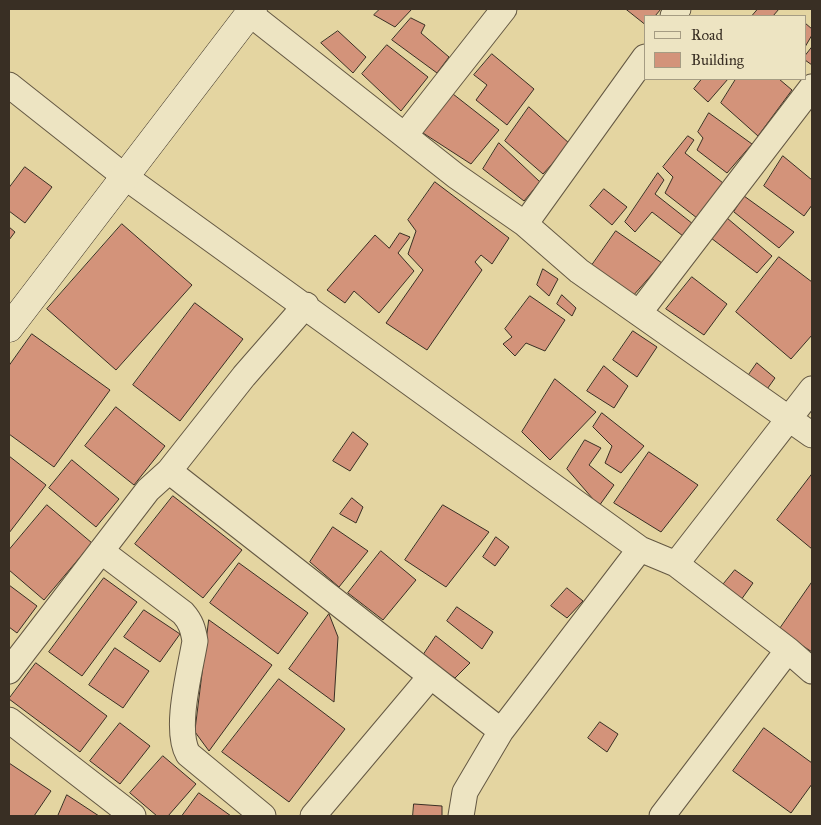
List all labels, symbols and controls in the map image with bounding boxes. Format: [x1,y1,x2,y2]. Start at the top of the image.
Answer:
legend [644,15,806,80]
text: Road [691,26,723,44]
text: Building [691,51,744,69]

